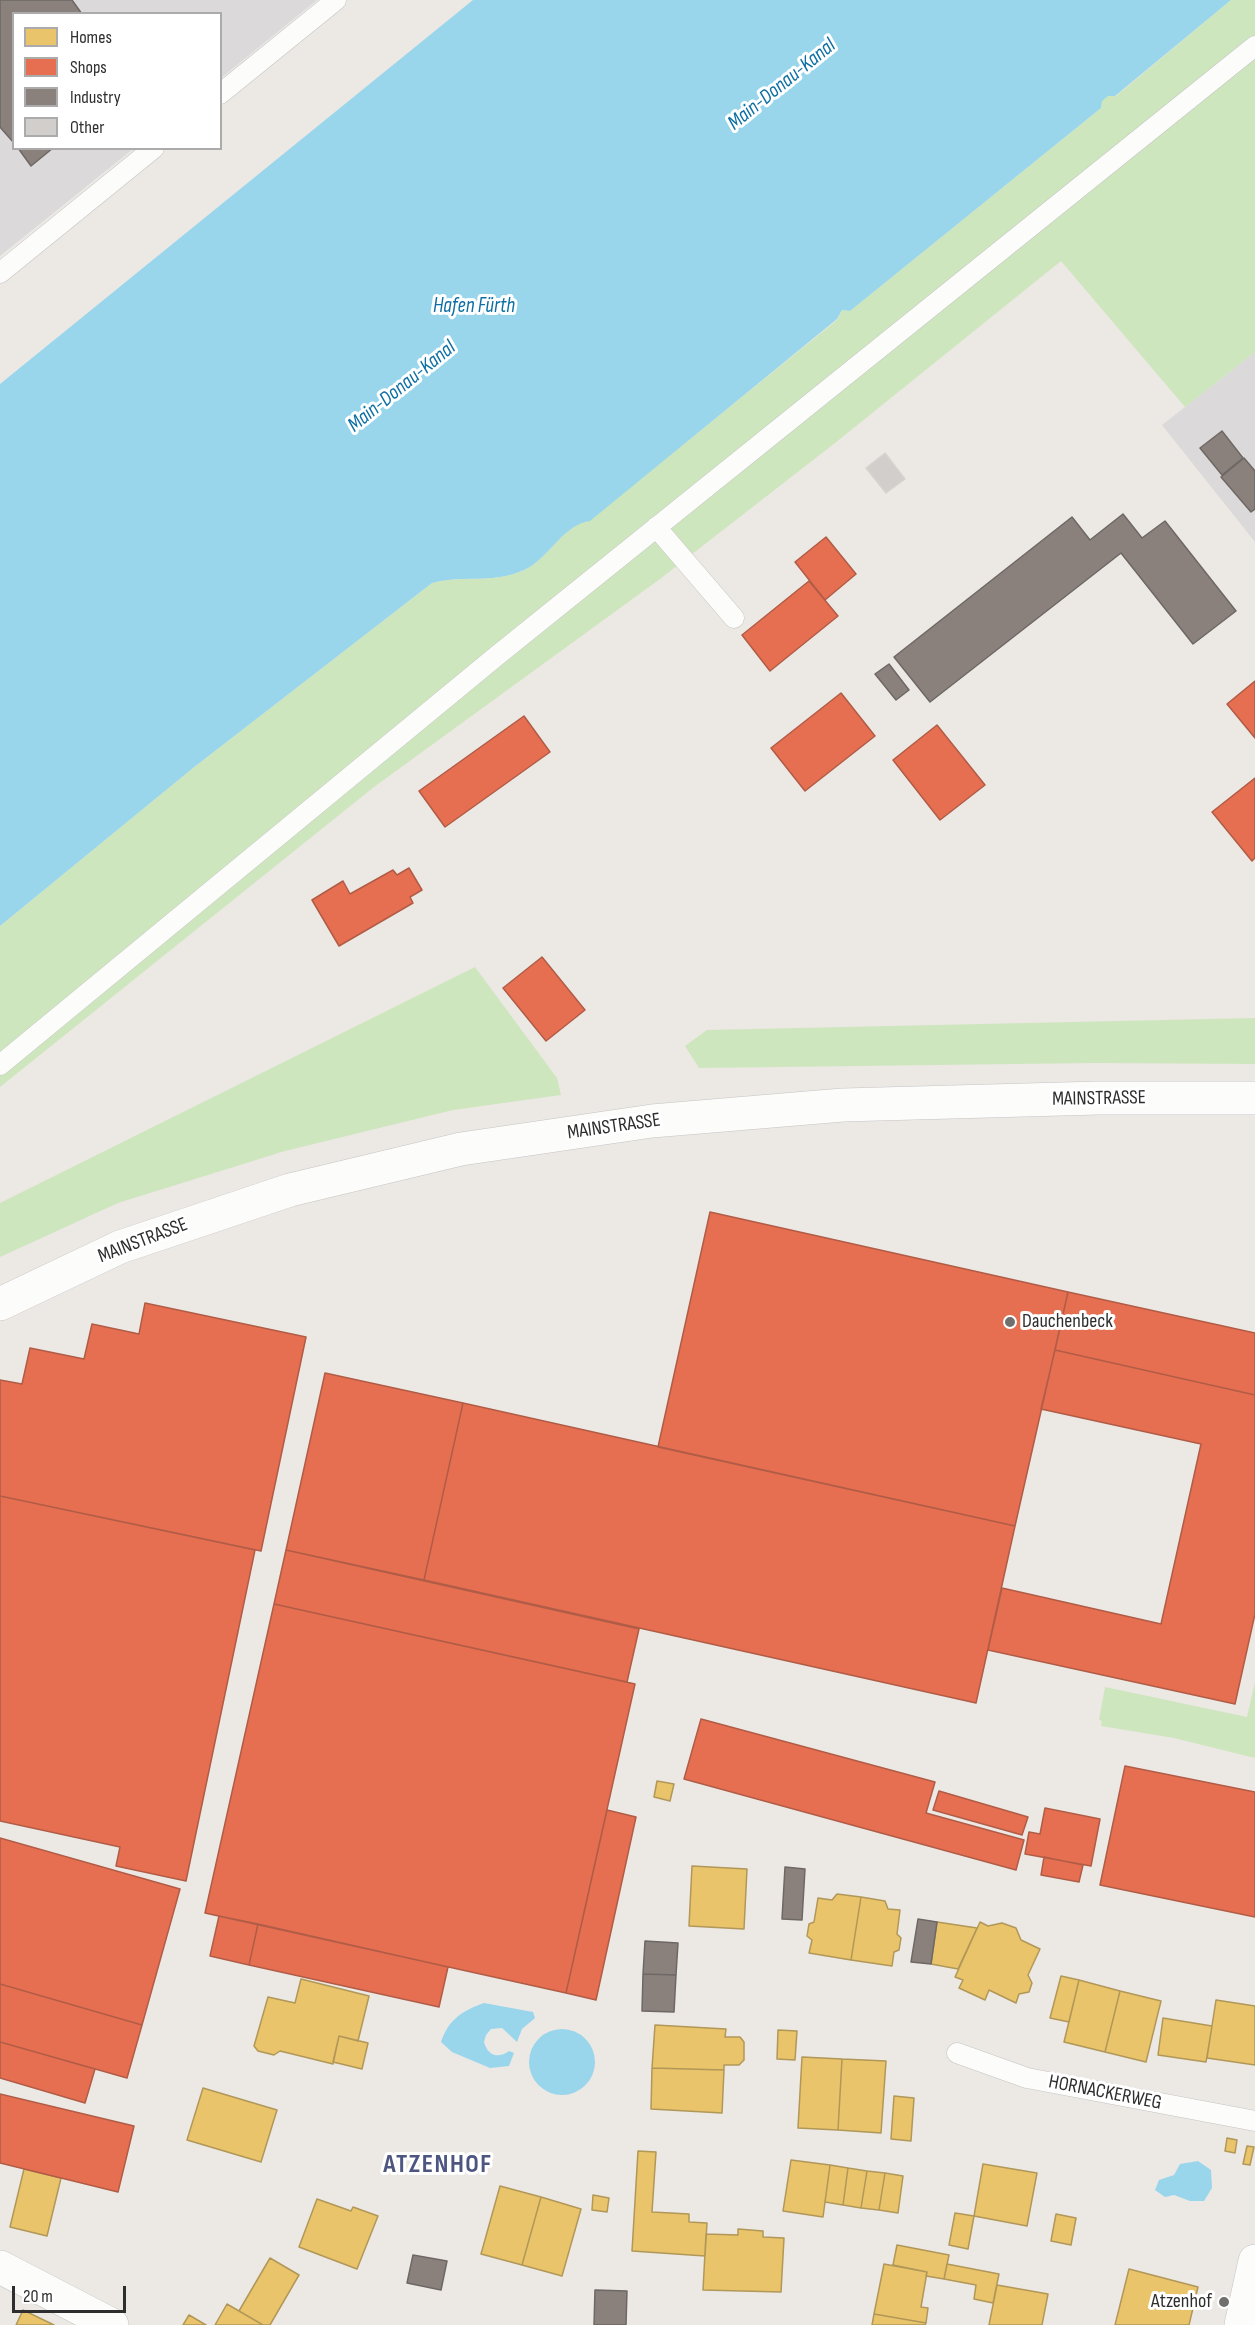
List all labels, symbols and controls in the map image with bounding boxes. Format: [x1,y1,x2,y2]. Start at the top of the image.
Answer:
legend [12,12,222,150]
text: Homes [70,27,112,48]
water label: Main-Donau-Kanal [723,34,841,136]
text: Shops [70,57,107,78]
text: Industry [70,87,121,108]
text: Other [70,117,104,138]
water label: Hafen Fürth [433,294,515,320]
water label: Main-Donau-Kanal [343,336,461,438]
street label: MAINSTRASSE [1052,1086,1146,1112]
street label: MAINSTRASSE [566,1109,662,1145]
street label: MAINSTRASSE [95,1213,191,1269]
place label: Dauchenbeck [1022,1310,1113,1334]
marker: Dauchenbeck [1003,1315,1017,1329]
street label: HORNACKERWEG [1046,2070,1164,2116]
district label: ATZENHOF [383,2149,493,2181]
scale bar [15,2274,129,2312]
text: 20 m [23,2286,53,2307]
place label: Atzenhof [1151,2290,1212,2314]
marker: Atzenhof [1217,2295,1231,2309]

